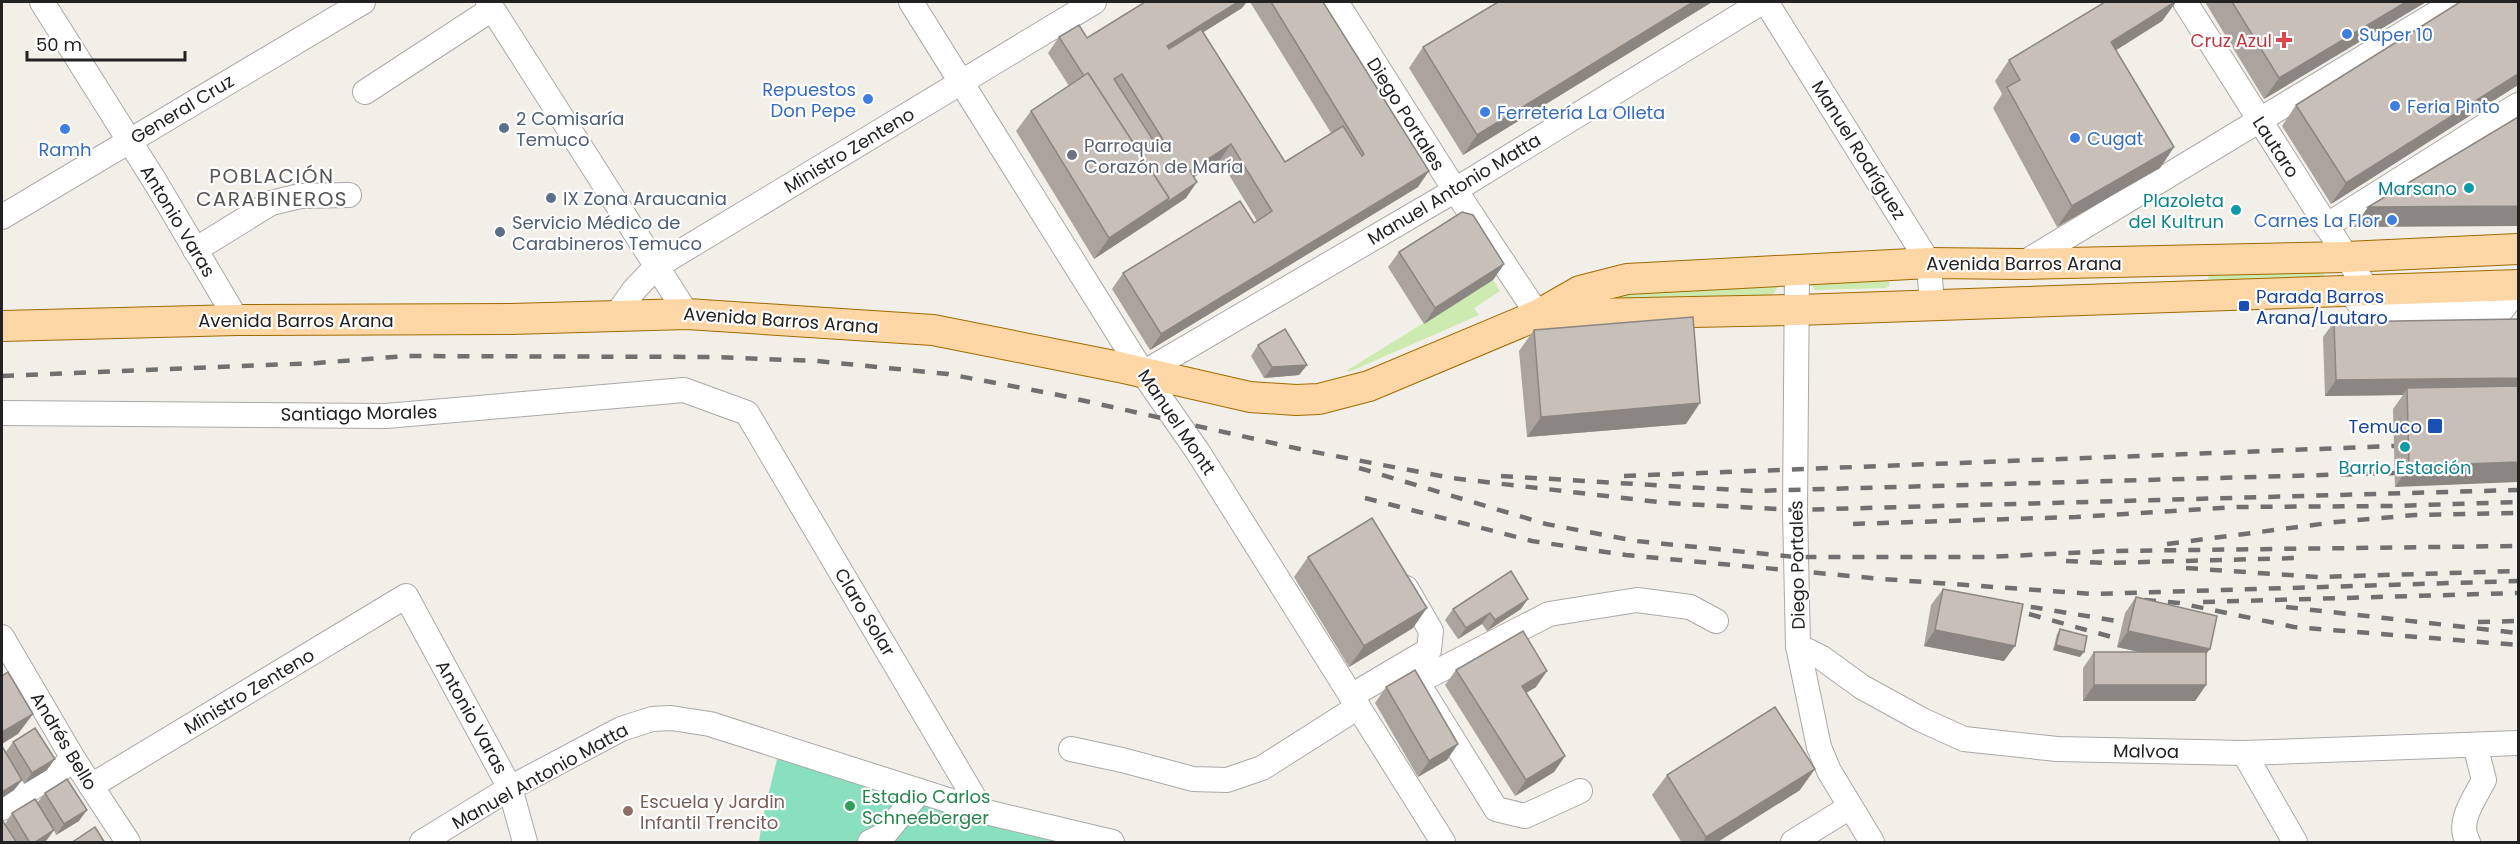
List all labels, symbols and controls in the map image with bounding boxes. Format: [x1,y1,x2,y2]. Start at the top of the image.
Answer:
place label: Super 10 [2359,22,2433,47]
scale bar [27,24,184,62]
marker: Super 10 [2340,27,2354,41]
place label: Cruz Azul [2191,28,2272,53]
text: 50 m [36,32,82,57]
marker: Cruz Azul [2277,33,2291,47]
street label: Diego Portales [1361,53,1451,175]
street label: General Cruz [126,68,238,150]
street label: Manuel Rodríguez [1806,76,1912,224]
place label: Repuestos Don Pepe [762,77,856,123]
marker: Repuestos Don Pepe [861,92,875,106]
place label: Feria Pinto [2407,94,2500,119]
marker: Feria Pinto [2388,99,2402,113]
place label: Ferretería La Olleta [1497,100,1665,125]
street label: Ministro Zenteno [779,101,919,199]
marker: Ferretería La Olleta [1478,105,1492,119]
place label: 2 Comisaría Temuco [516,106,624,152]
street label: Lautaro [2247,112,2305,182]
marker: 2 Comisaría Temuco [497,121,511,135]
marker: Ramh [58,122,72,136]
place label: Cugat [2087,126,2143,151]
street label: Manuel Antonio Matta [1363,127,1545,251]
marker: Cugat [2068,131,2082,145]
place label: Parroquia Corazón de María [1084,133,1243,179]
place label: Ramh [38,137,92,162]
marker: Parroquia Corazón de María [1065,148,1079,162]
street label: Antonio Varas [135,160,221,282]
district label: POBLACIÓN CARABINEROS [196,162,348,213]
place label: Marsano [2378,176,2457,201]
marker: Marsano [2462,181,2476,195]
place label: IX Zona Araucania [563,186,727,211]
place label: Plazoleta del Kultrun [2128,188,2224,234]
marker: IX Zona Araucania [544,191,558,205]
marker: Plazoleta del Kultrun [2229,203,2243,217]
place label: Carnes La Flor [2254,208,2380,233]
place label: Servicio Médico de Carabineros Temuco [512,210,702,256]
marker: Carnes La Flor [2385,213,2399,227]
marker: Servicio Médico de Carabineros Temuco [493,225,507,239]
street label: Avenida Barros Arana [1926,251,2122,276]
place label: Parada Barros Arana/Lautaro [2256,284,2388,330]
marker: Parada Barros Arana/Lautaro [2237,299,2251,313]
street label: Avenida Barros Arana [683,301,879,339]
street label: Avenida Barros Arana [198,308,394,333]
street label: Manuel Montt [1132,364,1222,480]
street label: Santiago Morales [280,399,438,427]
place label: Temuco [2349,414,2422,439]
marker: Temuco [2426,417,2444,435]
marker: Barrio Estación [2398,440,2412,454]
place label: Barrio Estación [2338,455,2472,480]
street label: Diego Portales [1783,500,1811,630]
street label: Claro Solar [829,563,901,661]
street label: Ministro Zenteno [179,642,319,740]
street label: Antonio Varas [430,656,514,778]
street label: Andrés Bello [25,687,103,795]
street label: Manuel Antonio Matta [447,717,633,835]
street label: Malvoa [2113,738,2179,764]
place label: Estadio Carlos Schneeberger [862,784,990,830]
place label: Escuela y Jardin Infantil Trencito [640,789,785,835]
marker: Estadio Carlos Schneeberger [843,799,857,813]
marker: Escuela y Jardin Infantil Trencito [621,804,635,818]

